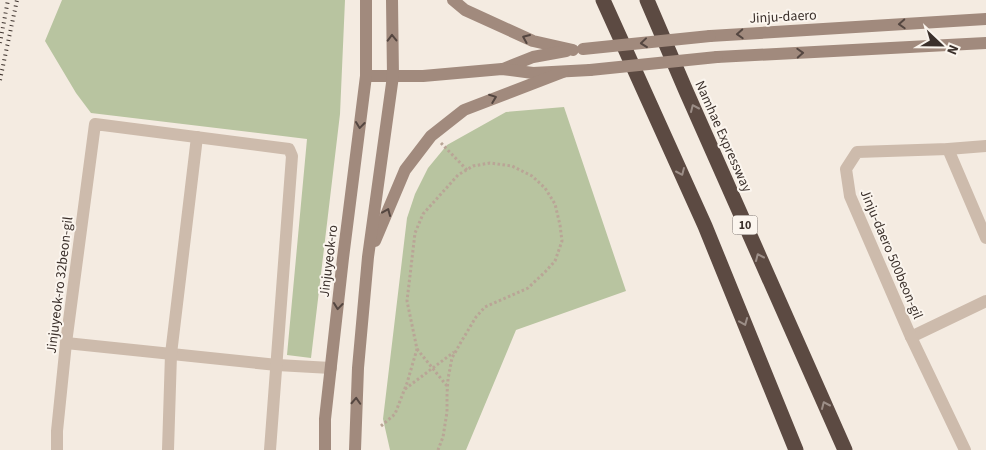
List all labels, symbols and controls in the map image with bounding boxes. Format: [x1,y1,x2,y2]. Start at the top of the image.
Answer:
street label: Jinju-daero [749,5,817,29]
one-way arrow [898,19,906,30]
north arrow [916,20,966,70]
one-way arrow [736,28,744,39]
one-way arrow [522,33,531,44]
one-way arrow [387,34,397,42]
one-way arrow [640,37,648,48]
text: N [941,41,963,58]
one-way arrow [796,47,804,58]
street label: Namhae Expressway [690,78,757,196]
one-way arrow [488,94,497,105]
one-way arrow [689,104,700,113]
one-way arrow [355,121,366,129]
one-way arrow [675,167,685,176]
street label: Jinju-daero 500beon-gil [855,186,928,323]
one-way arrow [381,208,391,217]
street label: Jinjuyeok-ro 32beon-gil [42,215,78,355]
road number: 10 [732,216,758,234]
street label: Jinjuyeok-ro [315,224,343,299]
one-way arrow [755,253,766,262]
one-way arrow [333,303,344,311]
one-way arrow [738,317,748,325]
one-way arrow [351,397,362,405]
one-way arrow [821,401,832,410]

